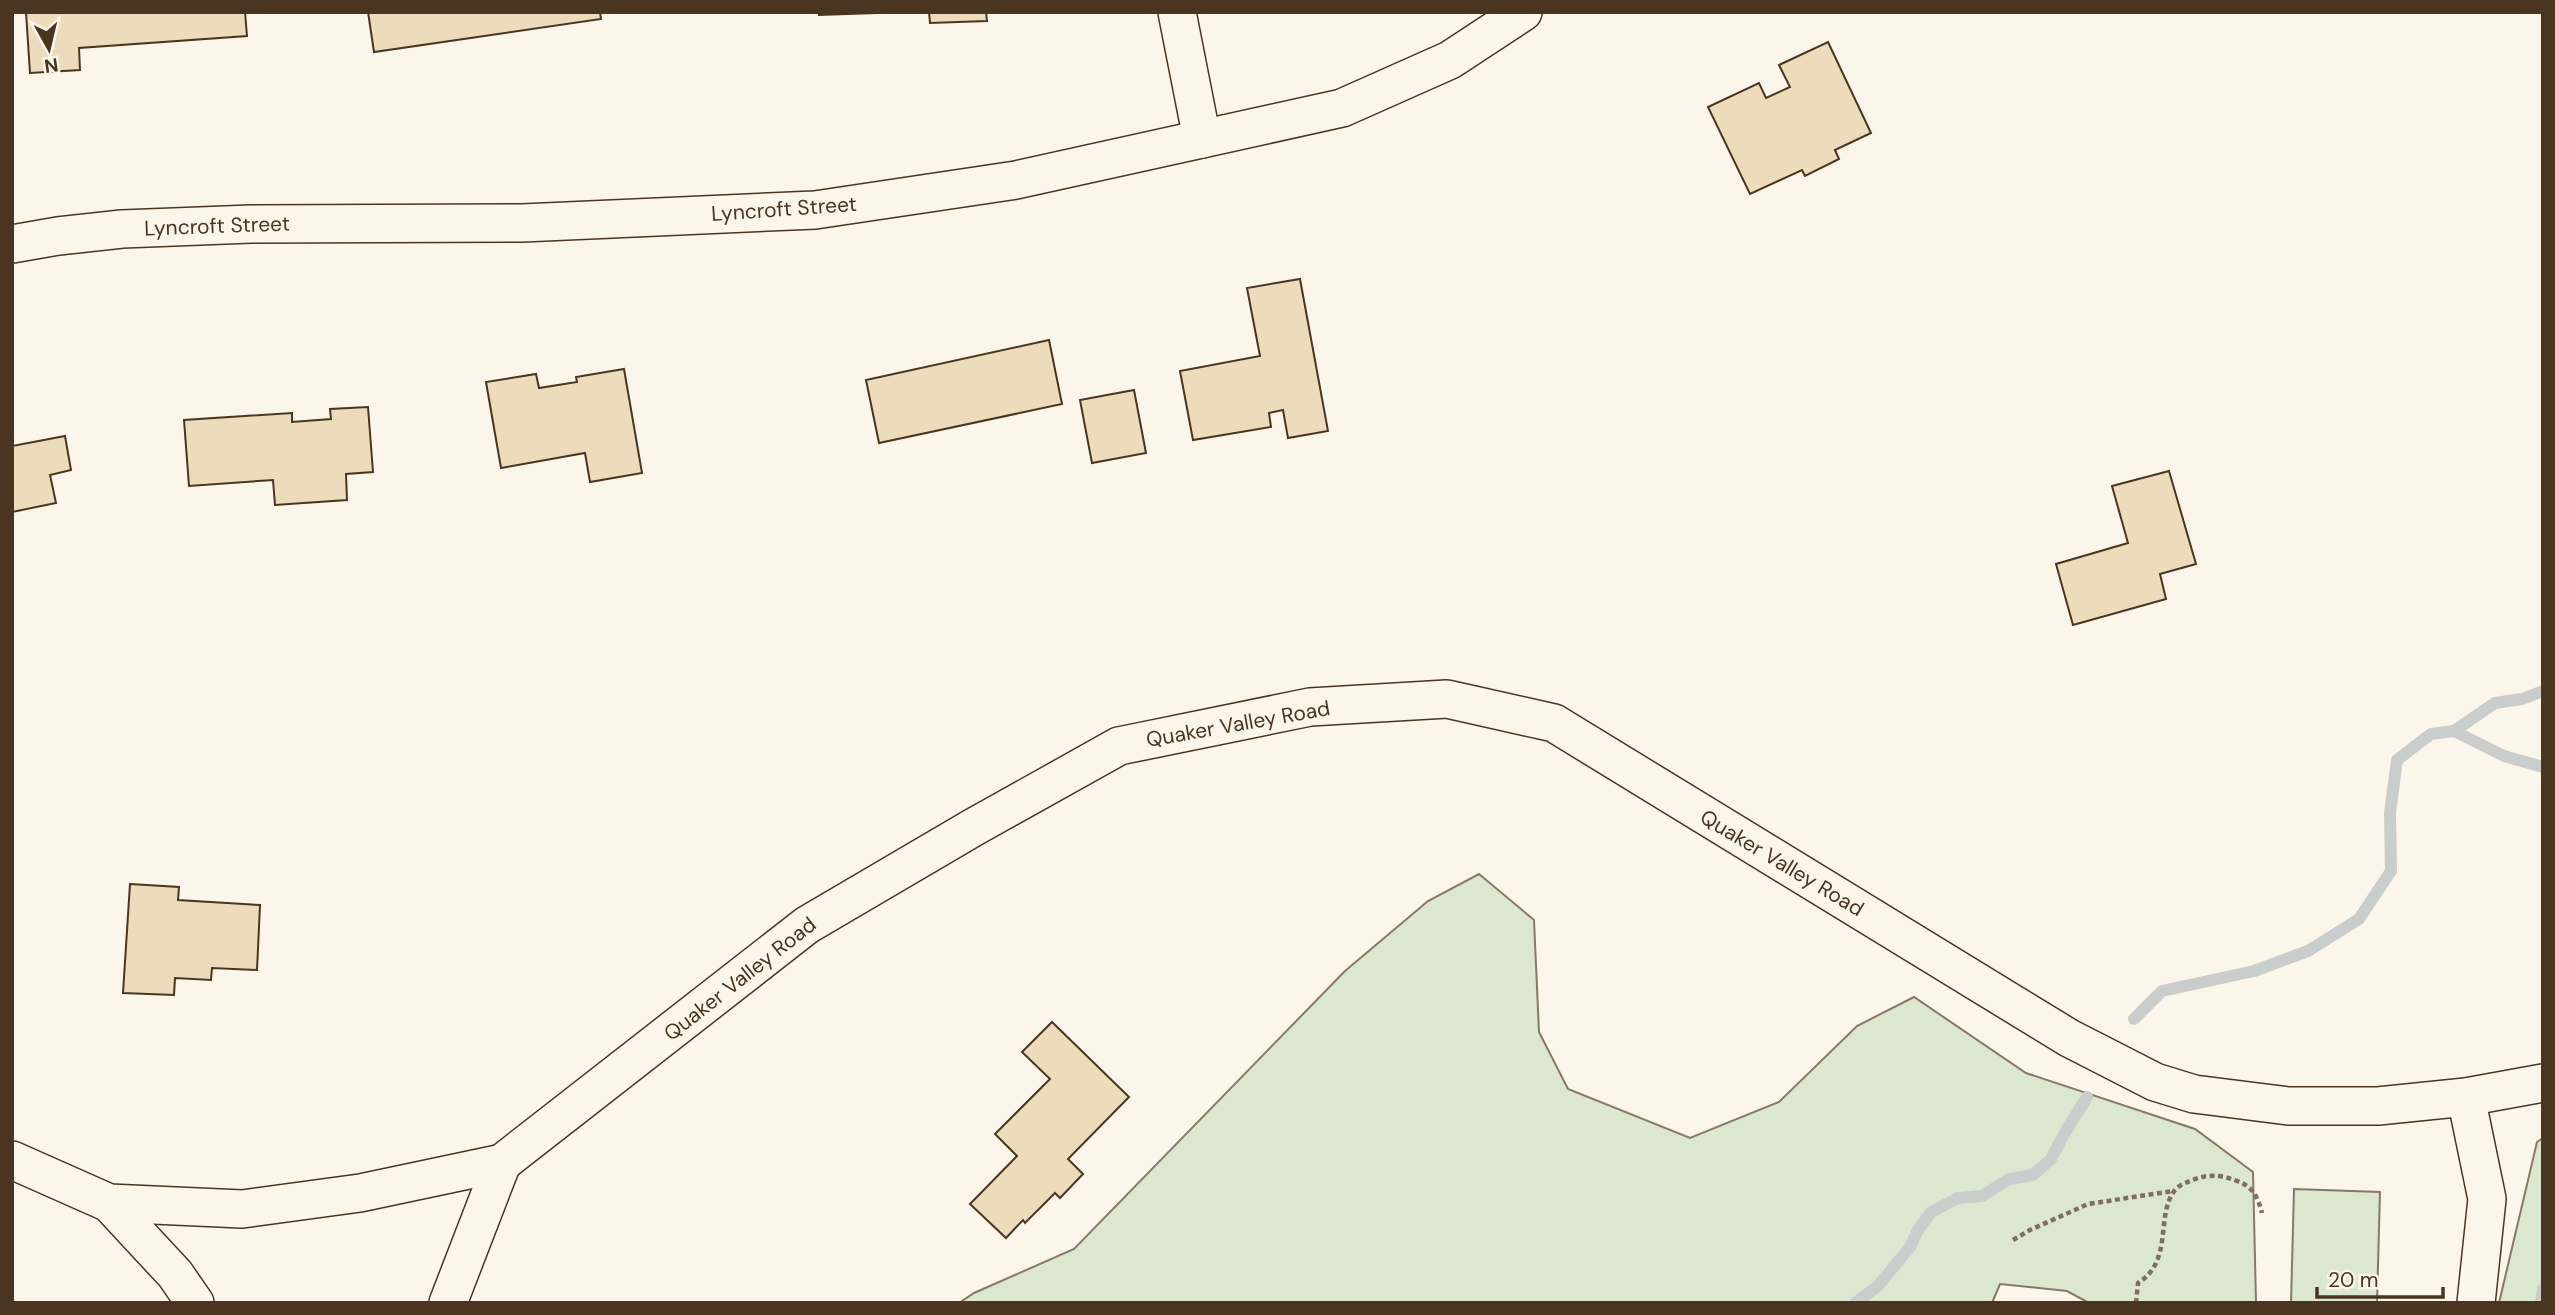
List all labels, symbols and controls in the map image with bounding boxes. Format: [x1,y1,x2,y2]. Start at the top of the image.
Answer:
north arrow [14,14,84,84]
text: N [43,52,60,79]
street label: Lyncroft Street [710,190,858,228]
street label: Lyncroft Street [144,209,290,243]
street label: Quaker Valley Road [1144,694,1332,754]
street label: Quaker Valley Road [1695,803,1869,923]
street label: Quaker Valley Road [658,911,822,1047]
scale bar [2317,1256,2443,1300]
text: 20 m [2328,1266,2379,1294]

